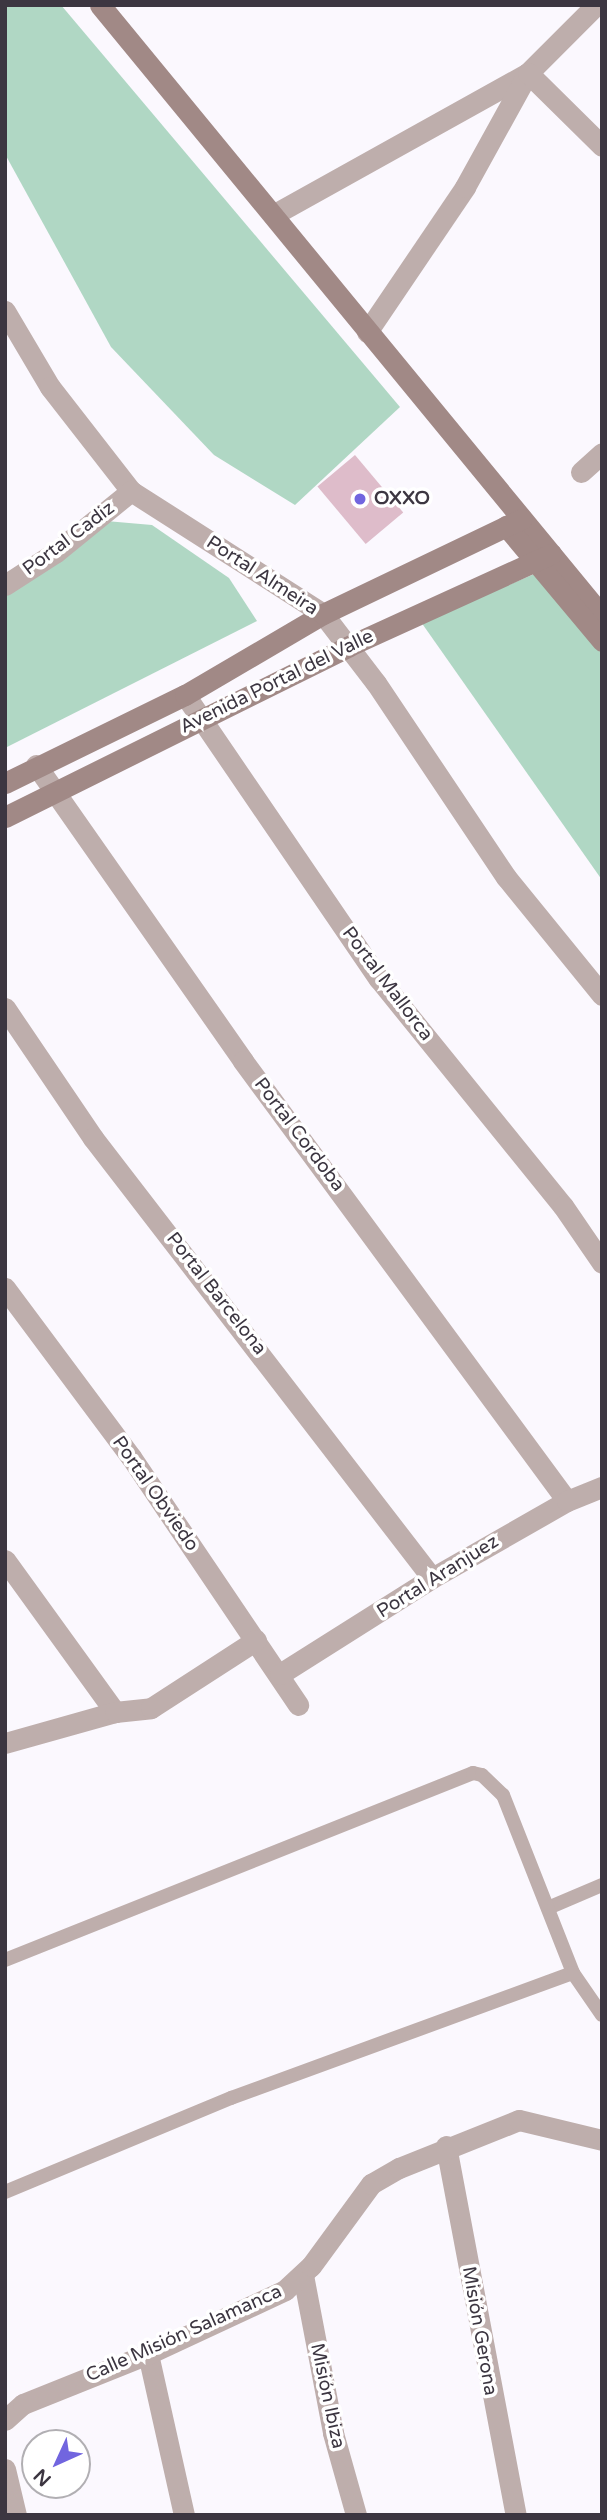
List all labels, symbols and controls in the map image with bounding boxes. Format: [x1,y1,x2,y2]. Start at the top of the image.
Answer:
place label: OXXO [374,488,430,510]
marker: OXXO [352,491,368,507]
street label: Portal Cadiz [19,497,119,581]
street label: Portal Almeira [202,531,322,621]
street label: Avenida Portal del Valle [177,625,377,739]
street label: Portal Mallorca [337,923,437,1045]
street label: Portal Cordoba [249,1074,349,1196]
street label: Portal Barcelona [161,1228,271,1360]
street label: Portal Obviedo [107,1432,203,1556]
street label: Portal Aranjuez [373,1530,503,1624]
street label: Misión Gerona [456,2265,502,2397]
street label: Calle Misión Salamanca [82,2280,286,2388]
street label: Misión Ibiza [305,2341,349,2451]
north arrow [21,2429,91,2499]
text: N [29,2464,56,2491]

